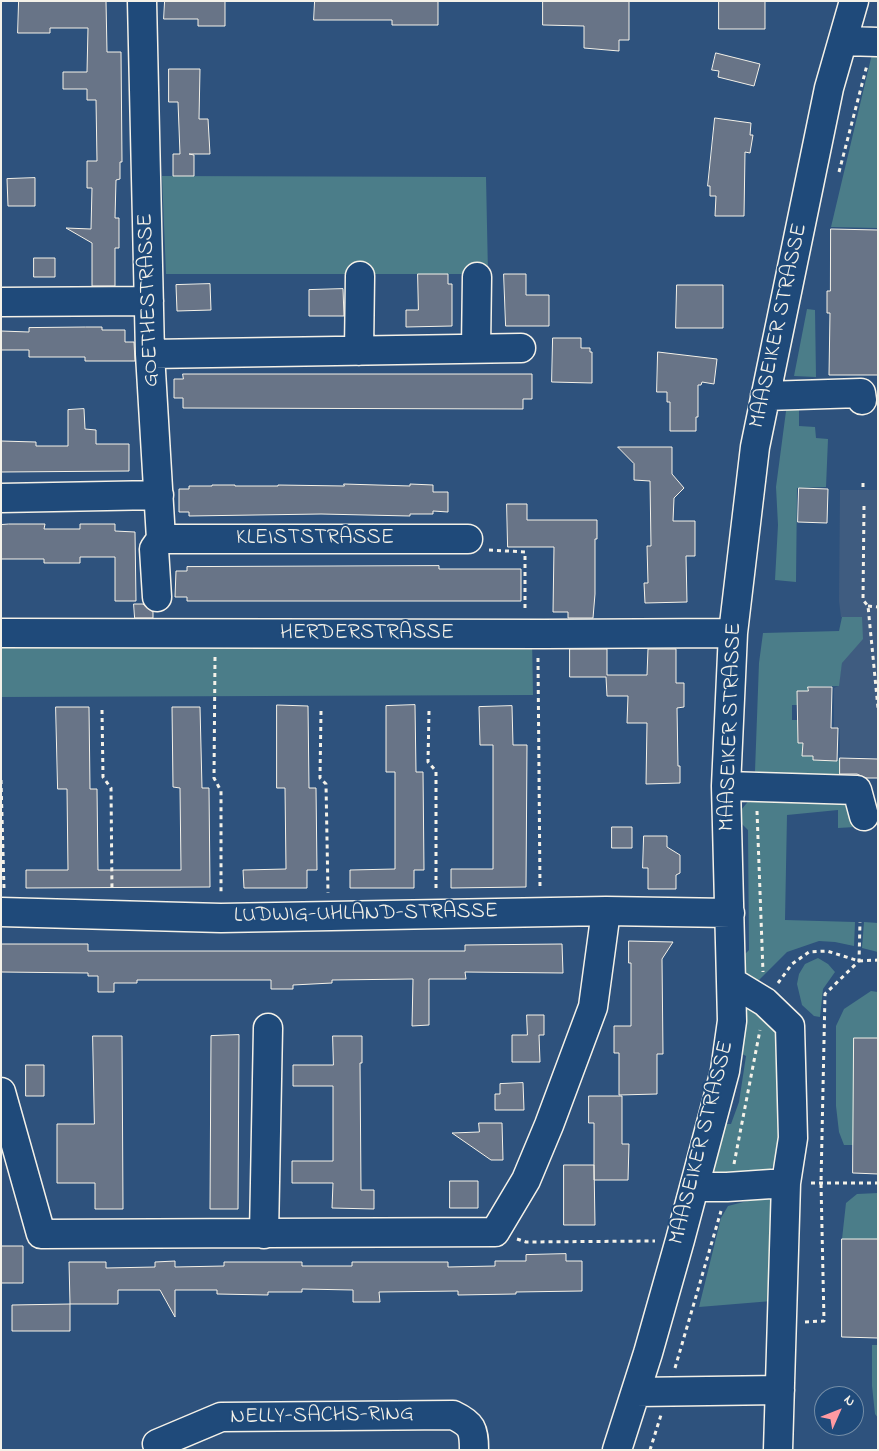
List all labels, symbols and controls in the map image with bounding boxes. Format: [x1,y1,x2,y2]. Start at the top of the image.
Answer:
street label: GOETHESTRASSE [134,213,166,387]
street label: MAASEIKER STRASSE [745,221,815,431]
street label: KLEISTSTRASSE [236,526,394,552]
street label: HERDERSTRASSE [280,621,454,647]
street label: MAASEIKER STRASSE [715,622,749,832]
street label: LUDWIG-UHLAND-STRASSE [234,899,498,931]
street label: MAASEIKER STRASSE [665,1039,741,1247]
north arrow [814,1386,864,1436]
text: N [839,1390,860,1412]
street label: NELLY-SACHS-RING [230,1402,414,1432]

